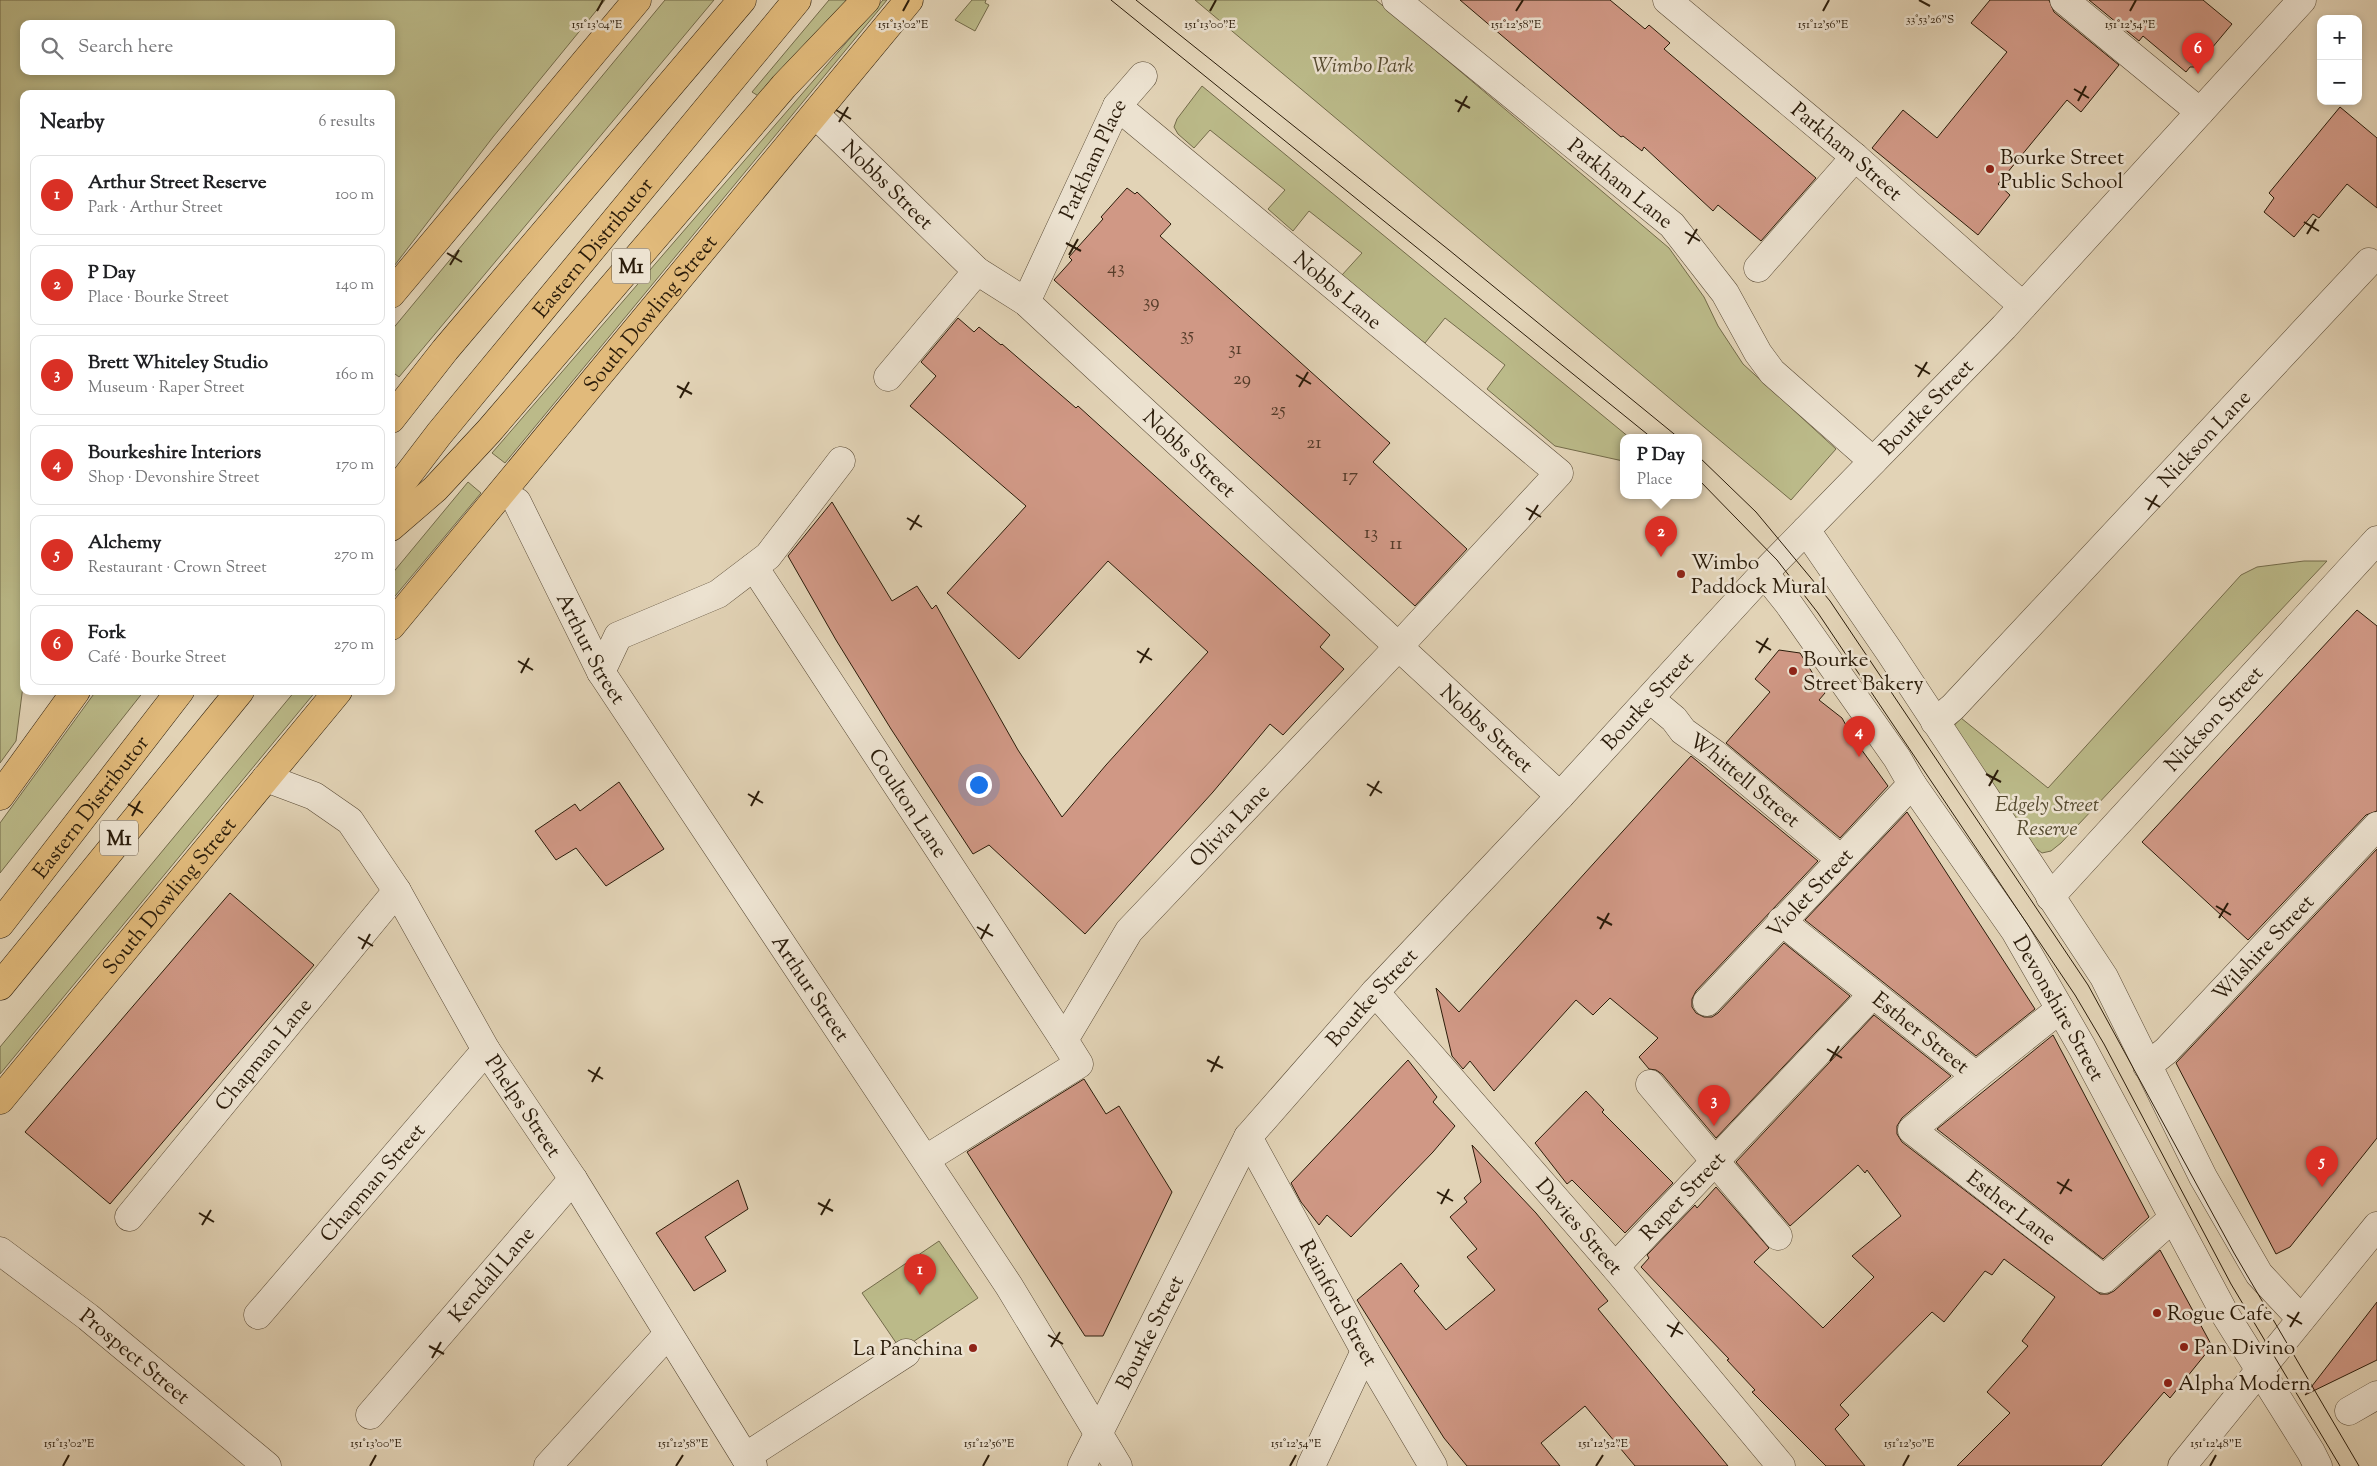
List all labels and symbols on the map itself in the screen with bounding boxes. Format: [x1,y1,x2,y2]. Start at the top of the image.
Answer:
text: 33°53'26"S [1906,11,1954,29]
text: 151°13'04"E [572,16,623,34]
text: 151°13'02"E [878,16,929,34]
text: 151°13'00"E [1184,16,1236,34]
text: 151°12'58"E [1491,16,1542,34]
text: 151°12'56"E [1798,16,1849,34]
text: 151°12'54"E [2105,16,2156,34]
pin: 6 [2182,33,2214,74]
park label: Wimbo Park [1312,52,1415,82]
street label: Parkham Place [1053,92,1135,225]
street label: Parkham Street [1783,96,1908,209]
street label: Parkham Lane [1560,133,1679,237]
street label: Nobbs Street [834,134,939,238]
place label: Bourke Street Public School [2000,144,2124,198]
marker: Bourke Street Public School [1984,163,1996,175]
street label: Eastern Distributor [527,172,662,326]
street label: South Dowling Street [577,229,726,400]
street label: Nobbs Lane [1286,245,1388,338]
road number: M1 [612,248,650,284]
house number: 43 [1107,255,1125,282]
house number: 39 [1143,289,1159,316]
house number: 35 [1180,322,1195,349]
house number: 31 [1228,336,1243,363]
street label: Bourke Street [1873,353,1982,463]
house number: 29 [1233,366,1251,393]
street label: Nickson Lane [2152,384,2259,496]
house number: 25 [1270,397,1286,424]
street label: Nobbs Street [1135,404,1242,506]
house number: 21 [1306,430,1322,457]
house number: 17 [1342,463,1358,490]
pin: 2 [1645,516,1677,557]
house number: 13 [1364,520,1378,547]
house number: 11 [1390,531,1403,558]
place label: Wimbo Paddock Mural [1691,549,1827,603]
marker: Wimbo Paddock Mural [1675,568,1687,580]
street label: Arthur Street [547,588,632,711]
street label: Bourke Street [1596,646,1702,758]
place label: Bourke Street Bakery [1803,646,1924,700]
street label: Nickson Street [2159,660,2271,780]
marker: Bourke Street Bakery [1787,665,1799,677]
street label: Nobbs Street [1432,679,1539,781]
pin: 4 [1843,716,1875,757]
street label: Whittell Street [1682,727,1806,836]
street label: Eastern Distributor [27,730,157,886]
street label: Coulton Lane [860,743,954,865]
your location [966,772,992,798]
street label: Olivia Lane [1184,778,1278,875]
park label: Edgely Street Reserve [1995,791,2099,845]
street label: South Dowling Street [96,812,244,982]
road number: M1 [100,820,138,856]
street label: Violet Street [1761,842,1861,946]
street label: Wilshire Street [2207,889,2322,1009]
street label: Arthur Street [763,930,856,1048]
street label: Devonshire Street [2004,931,2111,1087]
street label: Bourke Street [1320,942,1426,1055]
street label: Esther Street [1865,986,1975,1082]
street label: Chapman Lane [209,992,320,1118]
street label: Phelps Street [477,1050,567,1164]
pin: 3 [1698,1085,1730,1126]
street label: Chapman Street [314,1118,433,1250]
street label: Raper Street [1634,1146,1733,1248]
pin: 5 [2306,1146,2338,1187]
street label: Esther Lane [1959,1164,2062,1254]
street label: Davies Street [1527,1173,1629,1282]
street label: Kendall Lane [443,1221,543,1330]
street label: Rainford Street [1290,1235,1384,1373]
pin: 1 [904,1254,936,1295]
street label: Bourke Street [1110,1271,1193,1395]
place label: Rogue Cafe [2167,1300,2272,1330]
street label: Prospect Street [72,1302,195,1413]
marker: Rogue Cafe [2151,1307,2163,1319]
place label: Pan Divino [2194,1334,2295,1364]
place label: La Panchina [853,1335,963,1365]
marker: Pan Divino [2178,1341,2190,1353]
marker: La Panchina [967,1342,979,1354]
place label: Alpha Modern [2178,1370,2311,1400]
marker: Alpha Modern [2162,1377,2174,1389]
text: 151°13'02"E [44,1435,95,1453]
text: 151°13'00"E [350,1435,402,1453]
text: 151°12'58"E [658,1435,709,1453]
text: 151°12'56"E [964,1435,1015,1453]
text: 151°12'54"E [1271,1435,1322,1453]
text: 151°12'52"E [1578,1435,1629,1453]
text: 151°12'50"E [1884,1435,1935,1453]
text: 151°12'48"E [2190,1435,2242,1453]

